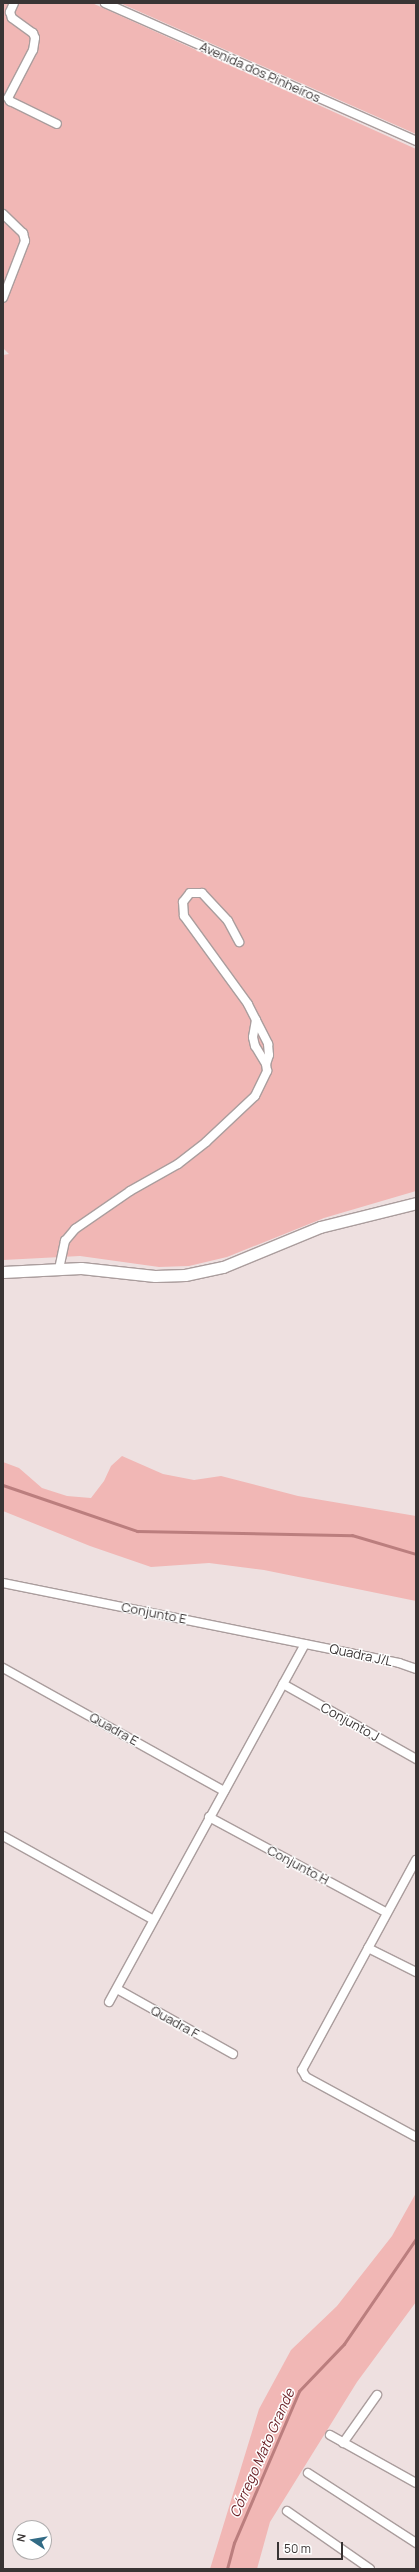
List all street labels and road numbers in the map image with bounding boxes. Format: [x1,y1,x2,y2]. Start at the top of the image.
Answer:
street label: Avenida dos Pinheiros [197,38,323,106]
street label: Conjunto E [120,1599,188,1627]
street label: Quadra J/L [328,1641,394,1669]
street label: Conjunto J [318,1700,382,1744]
street label: Quadra E [87,1709,141,1749]
street label: Conjunto H [265,1842,331,1888]
street label: Quadra F [148,2002,202,2042]

